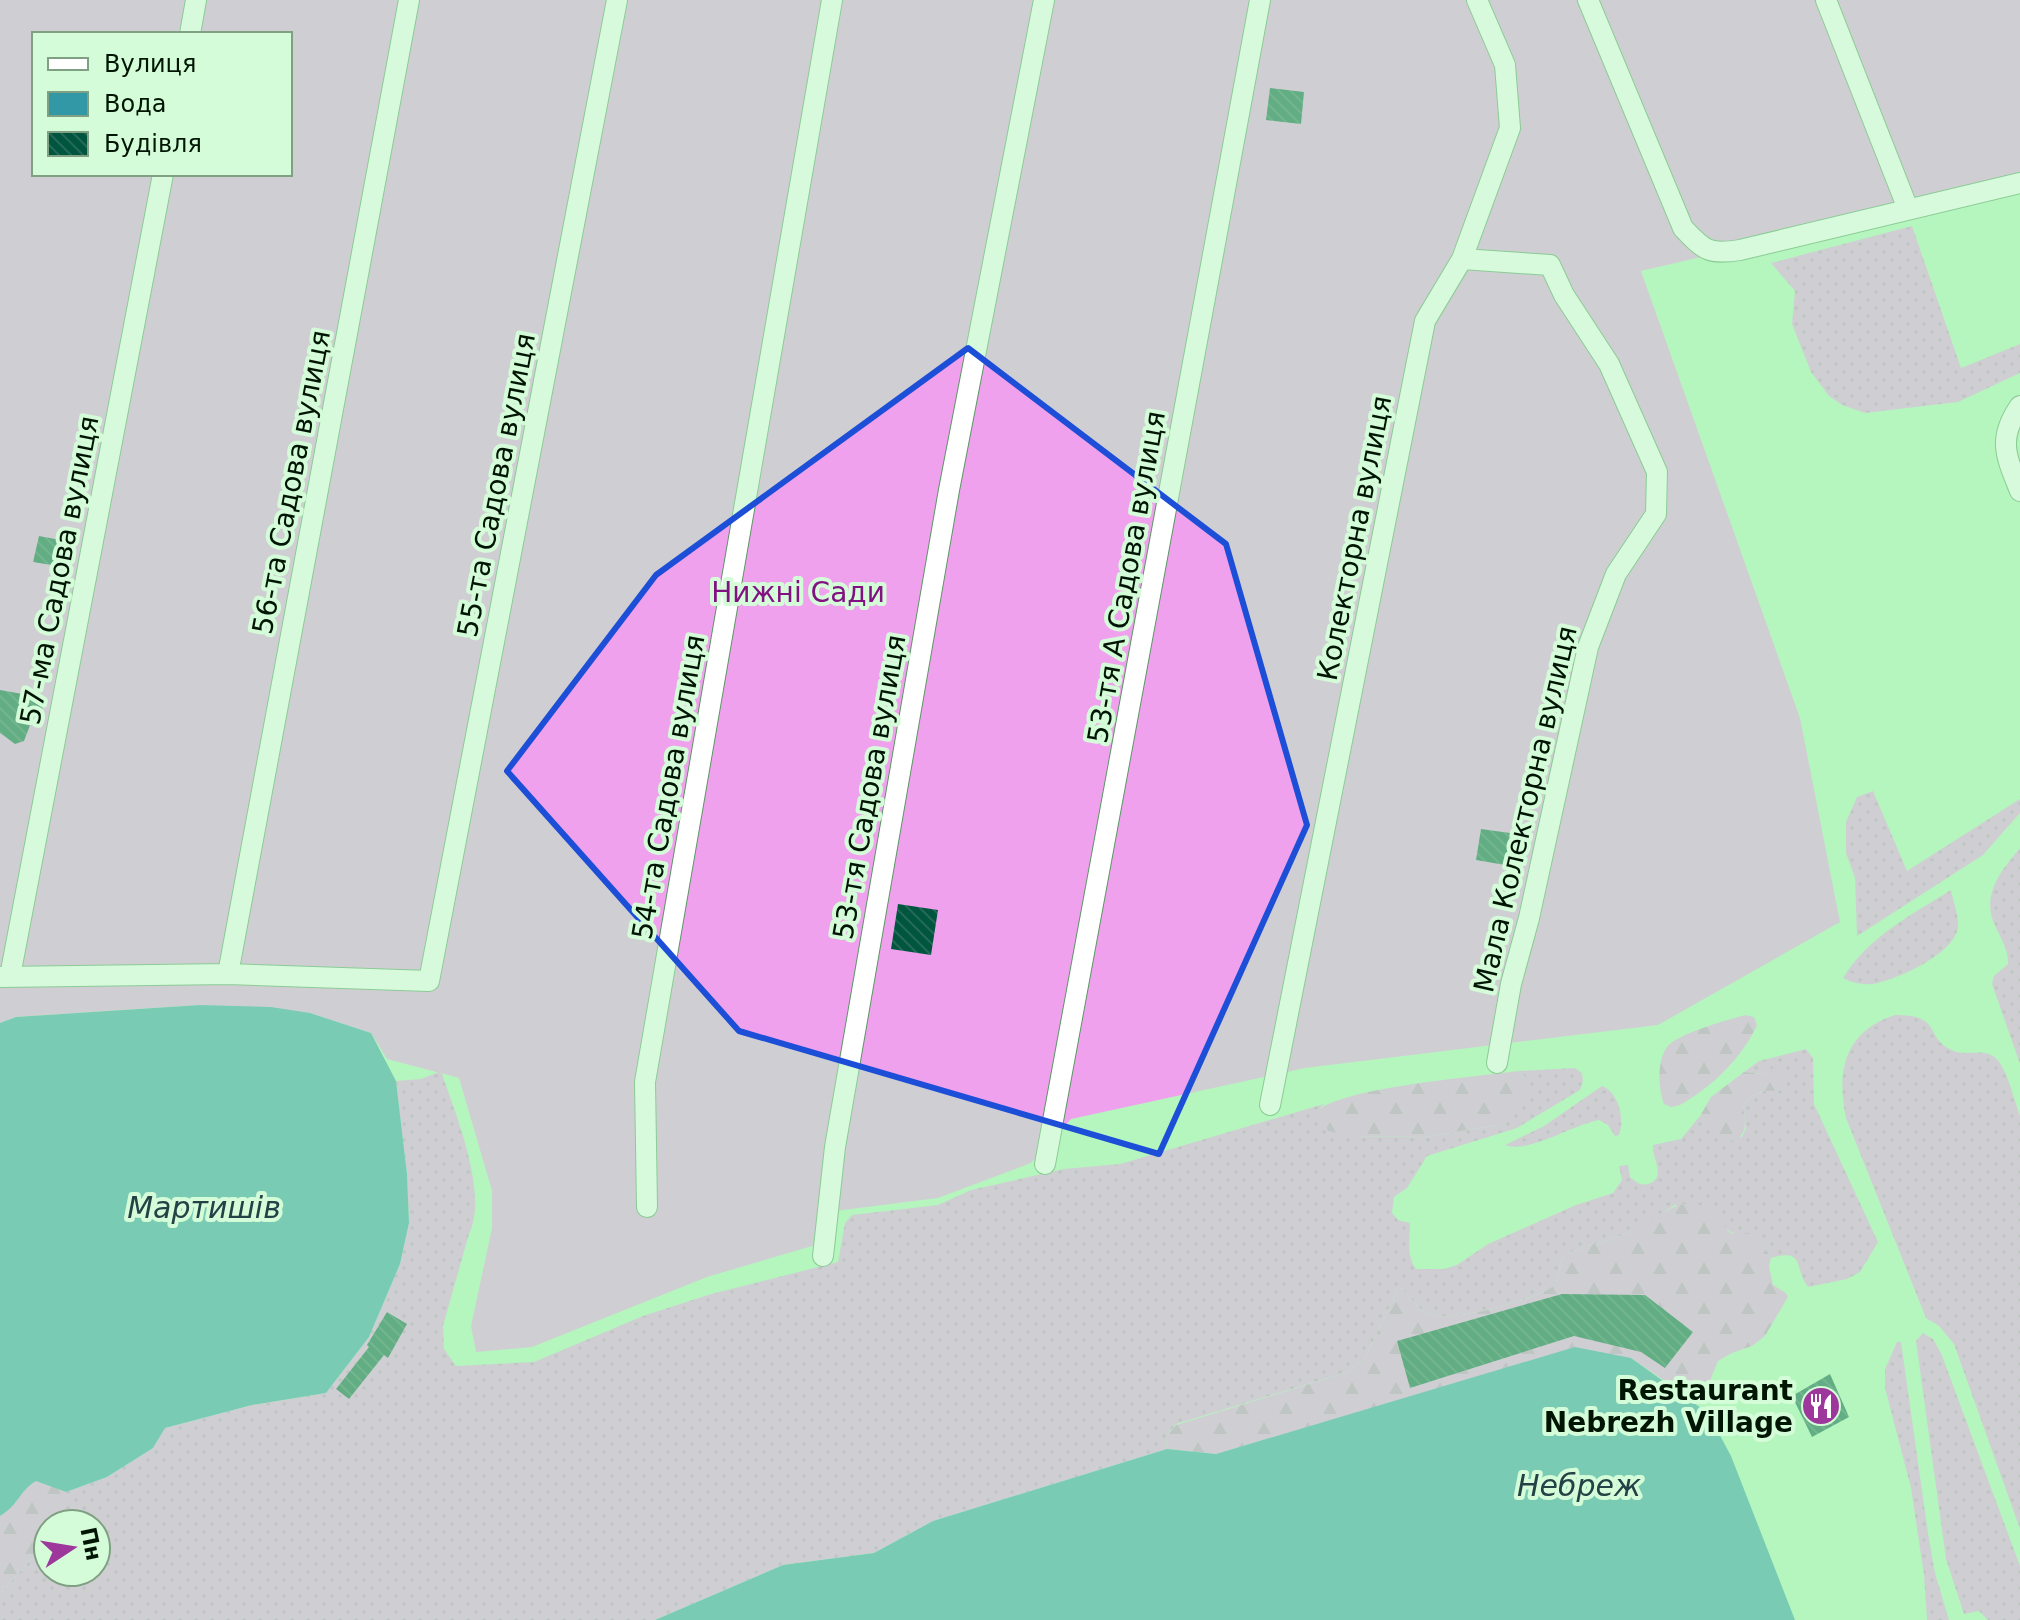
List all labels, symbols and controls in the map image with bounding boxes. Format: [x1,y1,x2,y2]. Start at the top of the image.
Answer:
legend [32,32,292,176]
text: Вулиця [104,50,196,78]
text: Вода [104,90,166,118]
text: Будівля [104,130,202,158]
street label: 56-та Садова вулиця [246,327,337,637]
street label: 55-та Садова вулиця [451,330,542,640]
street label: Колекторна вулиця [1311,393,1398,683]
street label: 53-тя А Садова вулиця [1081,408,1172,746]
street label: 57-ма Садова вулиця [13,413,106,727]
park label: Нижні Сади [711,576,885,609]
street label: Мала Колекторна вулиця [1467,623,1584,996]
street label: 54-та Садова вулиця [625,632,712,942]
street label: 53-тя Садова вулиця [826,632,913,942]
water label: Мартишів [127,1190,281,1225]
place label: Restaurant Nebrezh Village [1544,1374,1793,1439]
restaurant icon: Restaurant Nebrezh Village [1800,1385,1842,1427]
water label: Небреж [1517,1468,1641,1503]
north arrow [32,1508,112,1588]
text: Пн [75,1525,107,1563]

